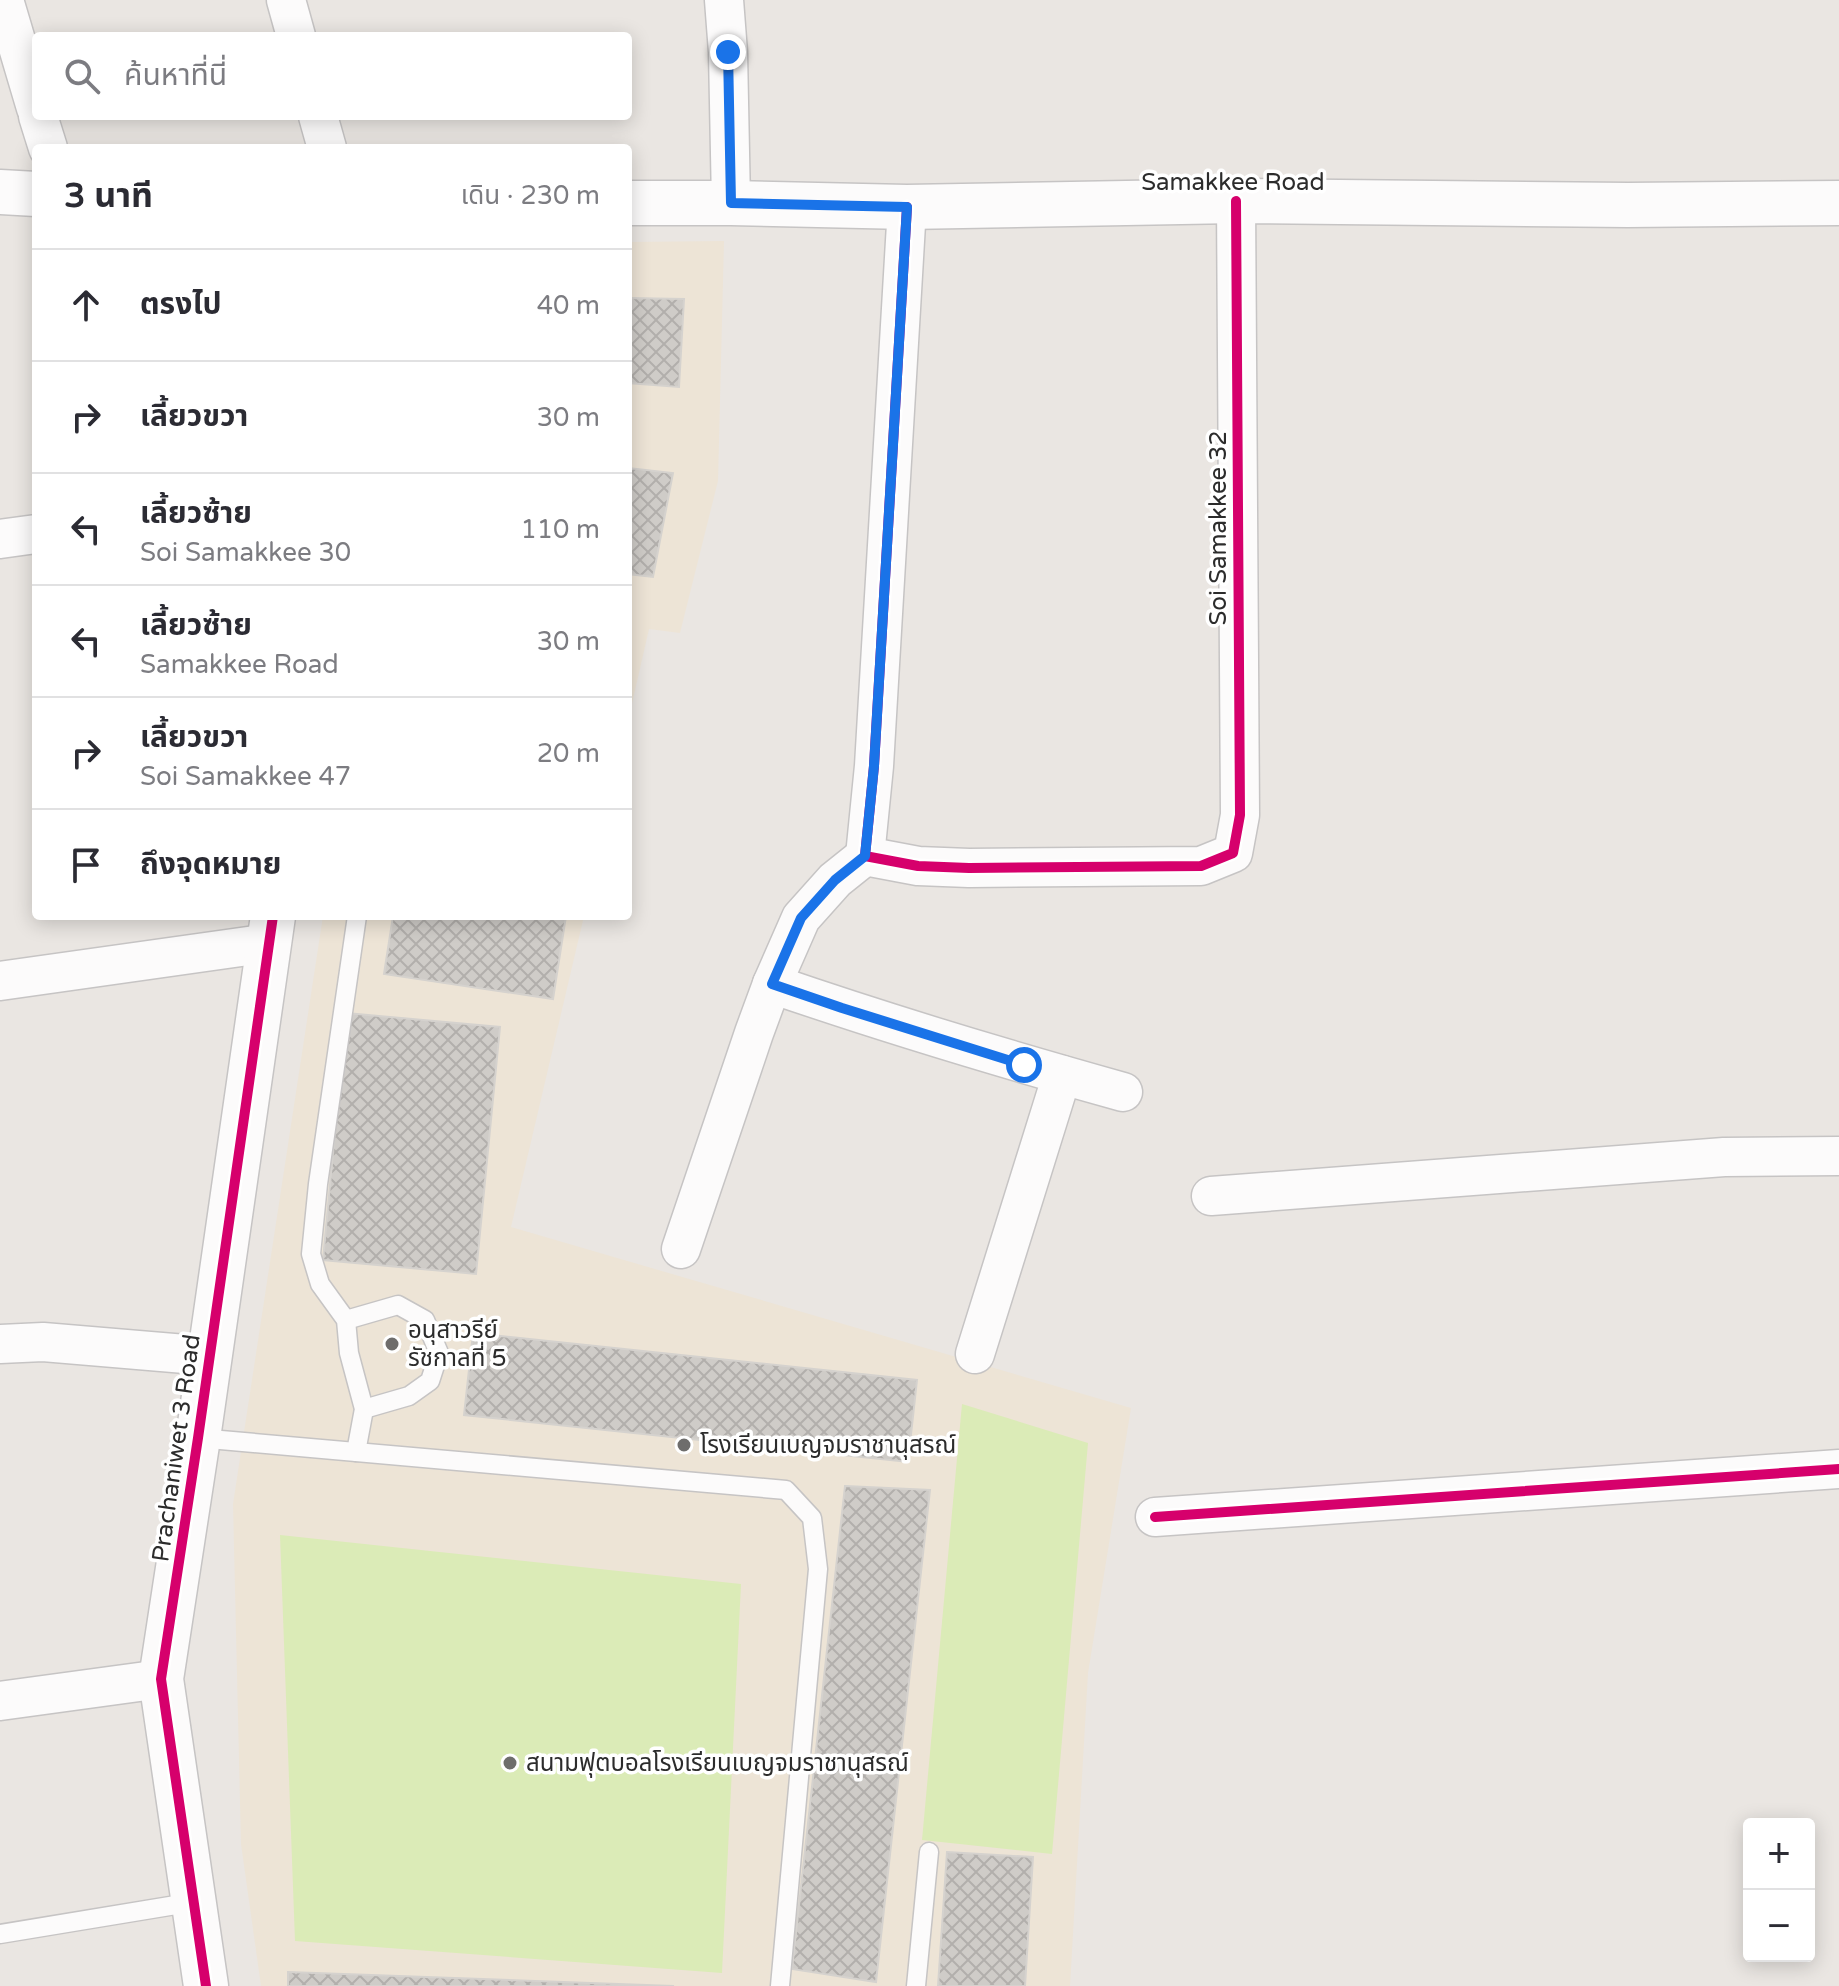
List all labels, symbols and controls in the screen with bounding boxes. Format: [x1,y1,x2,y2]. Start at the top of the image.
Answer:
search box [32,32,632,120]
route end [710,34,746,70]
icon: search [60,54,104,98]
text: ค้นหาที่นี่ [124,57,227,94]
street label: Samakkee Road [1141,168,1325,197]
text: 3 นาที [64,176,153,217]
text: เดิน · 230 m [461,180,600,211]
icon: ahead [64,283,108,327]
text: ตรงไป [140,286,222,323]
text: 40 m [537,290,600,321]
icon: right [64,395,108,439]
text: เลี้ยวขวา [140,398,248,435]
text: 30 m [537,402,600,433]
street label: Soi Samakkee 32 [1204,431,1233,625]
text: เลี้ยวซ้าย [140,495,252,532]
icon: left [64,507,108,551]
text: 110 m [520,514,600,545]
text: Soi Samakkee 30 [140,537,351,568]
text: เลี้ยวซ้าย [140,607,252,644]
icon: left [64,619,108,663]
text: 30 m [537,626,600,657]
text: Samakkee Road [140,649,339,680]
text: เลี้ยวขวา [140,719,248,756]
icon: right [64,731,108,775]
text: 20 m [537,738,600,769]
text: Soi Samakkee 47 [140,761,351,792]
icon: arrive [64,843,108,887]
text: ถึงจุดหมาย [140,846,281,883]
route start [1006,1047,1042,1083]
place label: อนุสาวรีย์ รัชกาลที่ 5 [408,1316,507,1373]
street label: Prachaniwet 3 Road [146,1332,207,1564]
marker: อนุสาวรีย์ รัชกาลที่ 5 [383,1335,401,1353]
place label: โรงเรียนเบญจมราชานุสรณ์ [700,1431,956,1460]
marker: โรงเรียนเบญจมราชานุสรณ์ [675,1436,693,1454]
place label: สนามฟุตบอลโรงเรียนเบญจมราชานุสรณ์ [526,1749,909,1778]
marker: สนามฟุตบอลโรงเรียนเบญจมราชานุสรณ์ [501,1754,519,1772]
map controls [1743,1818,1815,1962]
button: + [1743,1818,1815,1890]
button: − [1743,1890,1815,1962]

